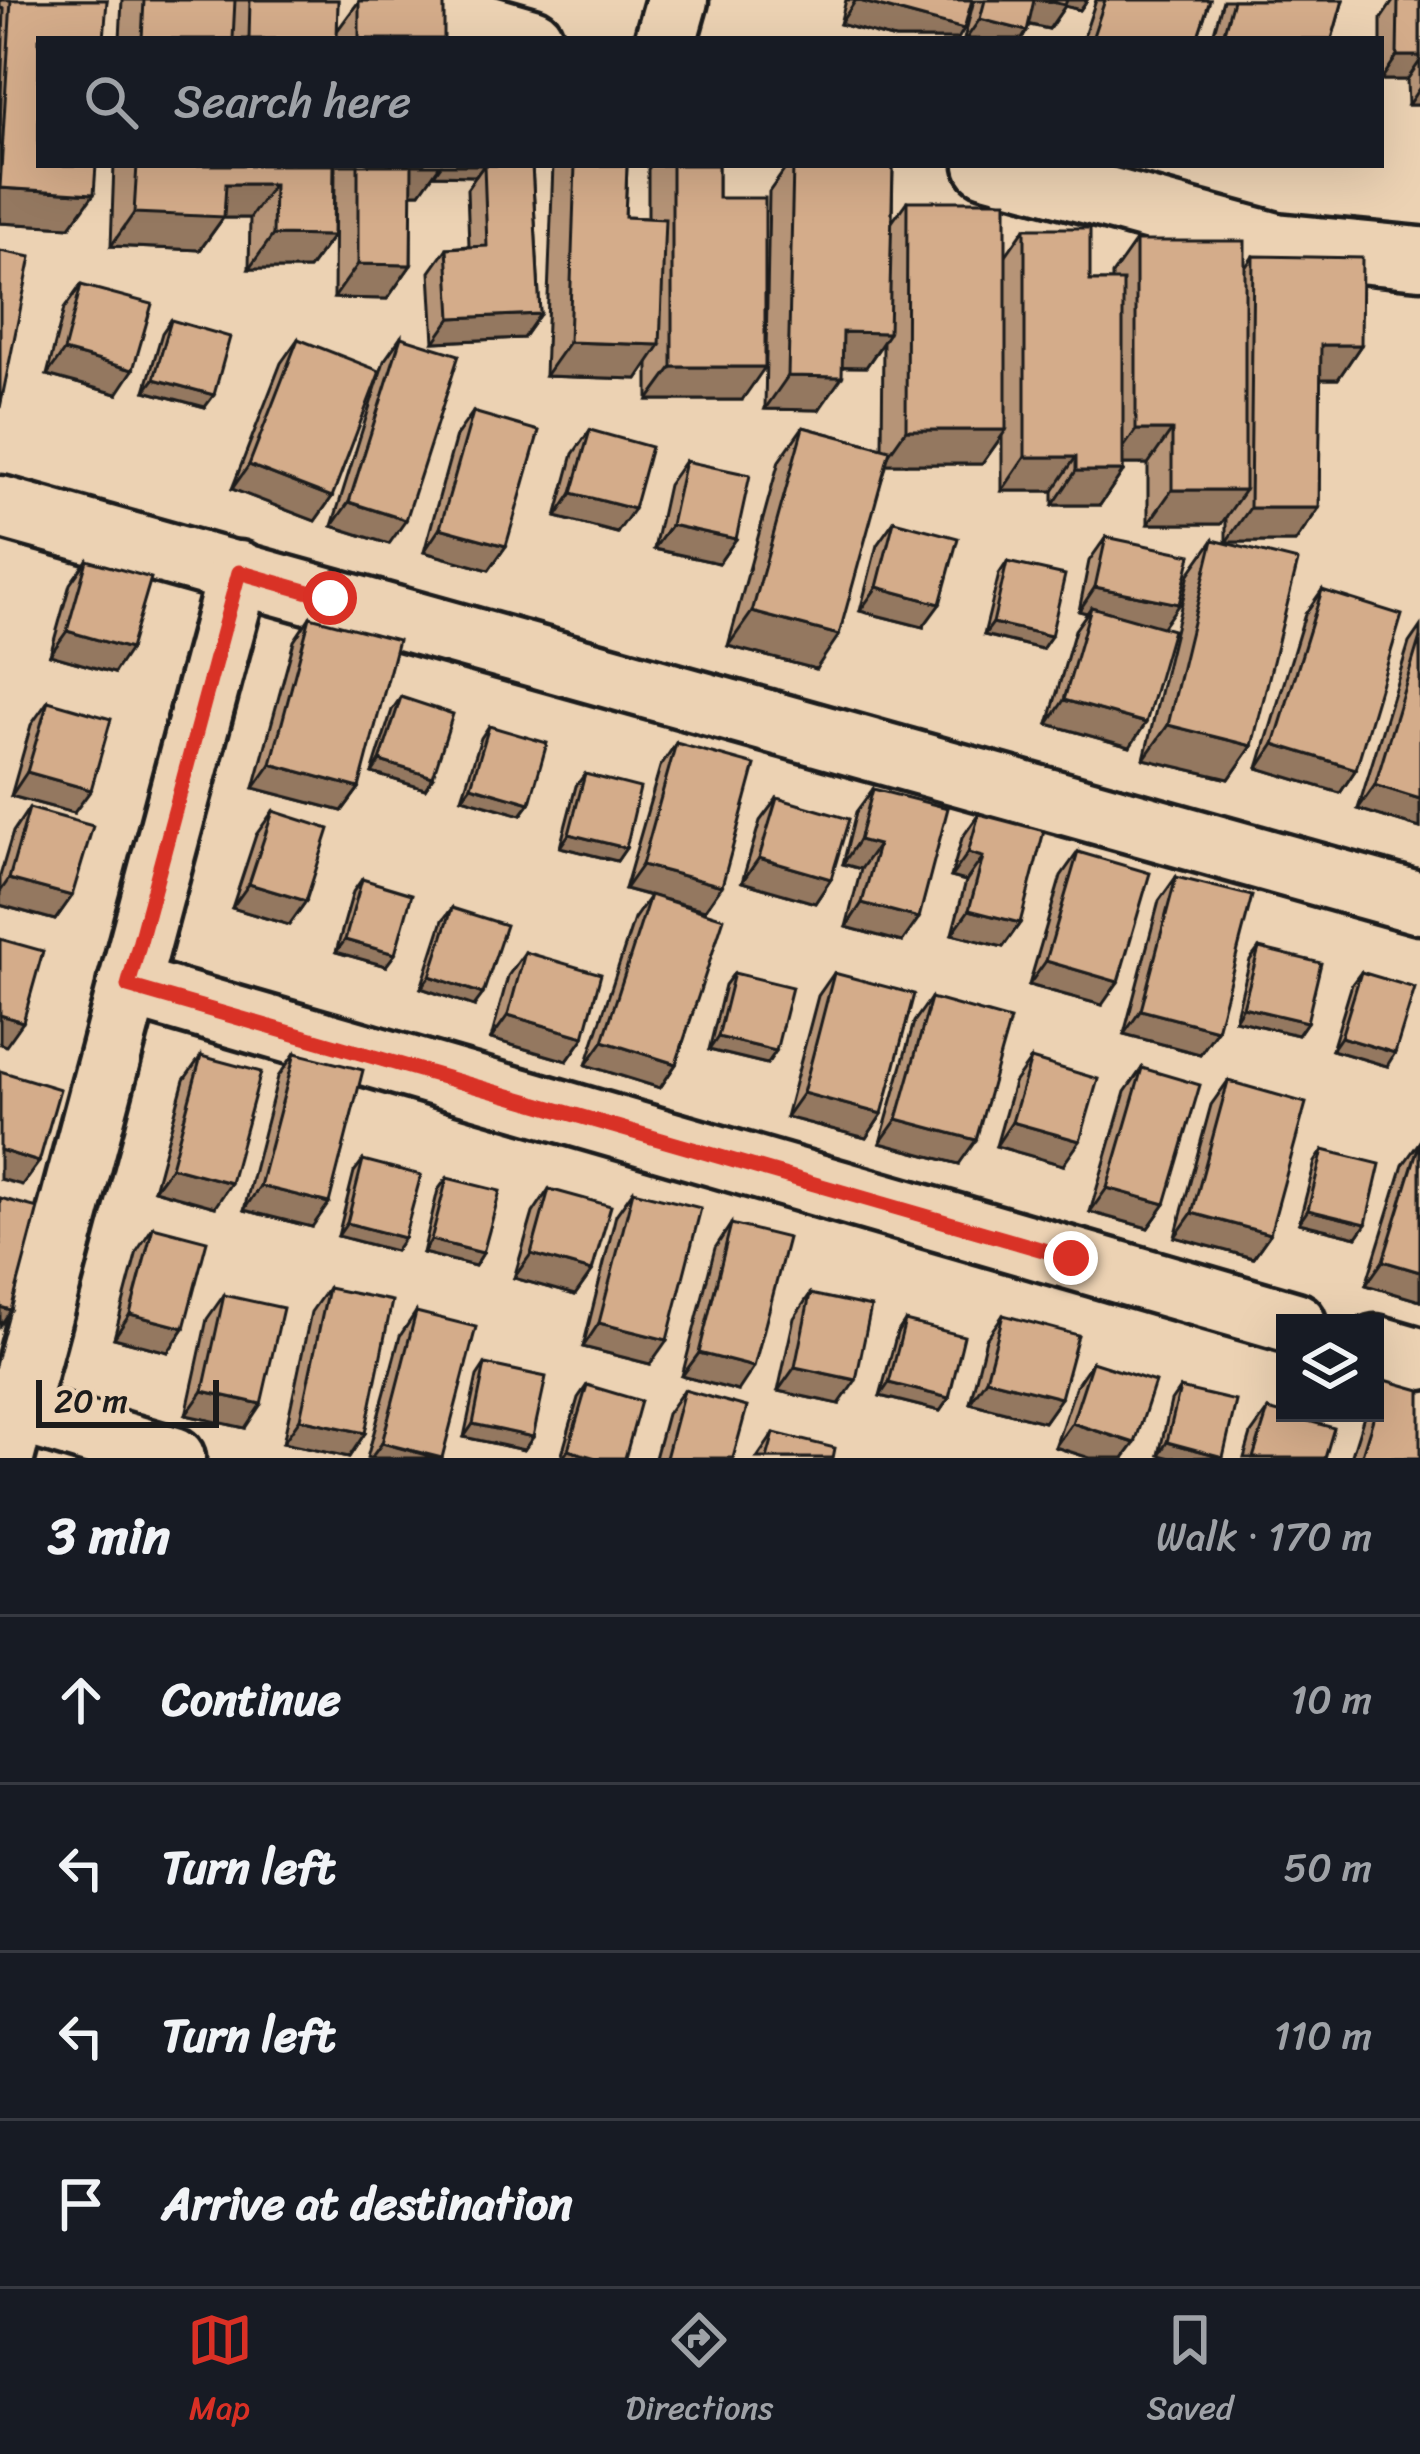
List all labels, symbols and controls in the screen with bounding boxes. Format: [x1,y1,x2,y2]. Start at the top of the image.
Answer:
search box [36,36,1384,168]
text: Search here [174,62,411,142]
icon: search [78,69,144,135]
route start [303,571,357,625]
route end [1044,1231,1098,1285]
map controls [1276,1314,1384,1422]
button: layers [1276,1314,1384,1422]
text: 20 m [54,1372,128,1430]
scale bar [36,1374,219,1427]
text: 3 min [48,1491,170,1581]
text: Walk · 170 m [1156,1502,1372,1571]
text: Continue [162,1660,341,1740]
text: 10 m [1291,1665,1372,1734]
icon: ahead [48,1667,114,1733]
text: Turn left [162,1828,335,1908]
text: 50 m [1283,1833,1372,1902]
icon: left [48,1835,114,1901]
text: Turn left [162,1996,335,2076]
text: 110 m [1274,2001,1372,2070]
icon: left [48,2003,114,2069]
text: Arrive at destination [162,2164,572,2244]
icon: arrive [48,2171,114,2237]
tab: Map [187,2307,253,2437]
tab: Directions [626,2307,773,2437]
tab: Saved [1146,2307,1233,2437]

